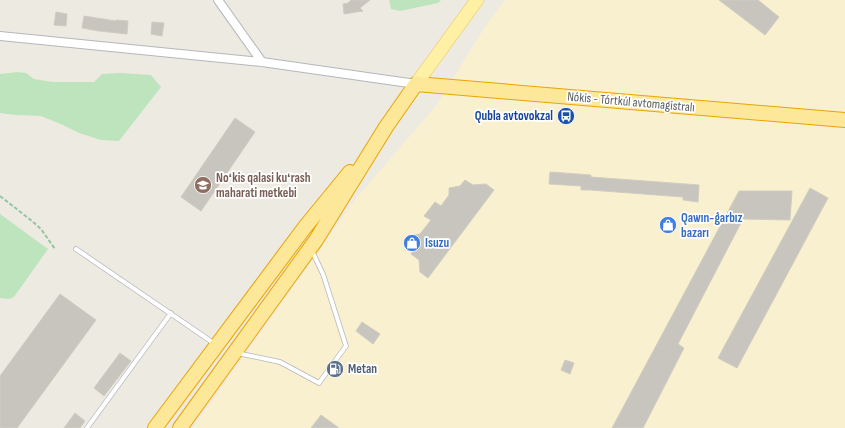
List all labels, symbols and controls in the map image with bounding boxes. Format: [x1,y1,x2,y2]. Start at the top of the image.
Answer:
street label: Nókis - Tórtkúl avtomagistralı [567,88,695,116]
bus stop icon: Qubla avtovokzal [556,106,576,126]
place label: Qubla avtovokzal [475,108,553,124]
place label: Noʻkis qalasi kuʻrash maharati metkebi [216,170,311,201]
school or university icon: Noʻkis qalasi kuʻrash maharati metkebi [193,175,213,195]
place label: Qawın-ǵarbız bazarı [681,210,743,241]
shop icon: Qawın-ǵarbız bazarı [658,215,678,235]
shop icon: Isuzu [402,233,422,253]
place label: Isuzu [425,235,450,251]
fuel station icon: Metan [325,359,345,379]
place label: Metan [348,361,377,377]

